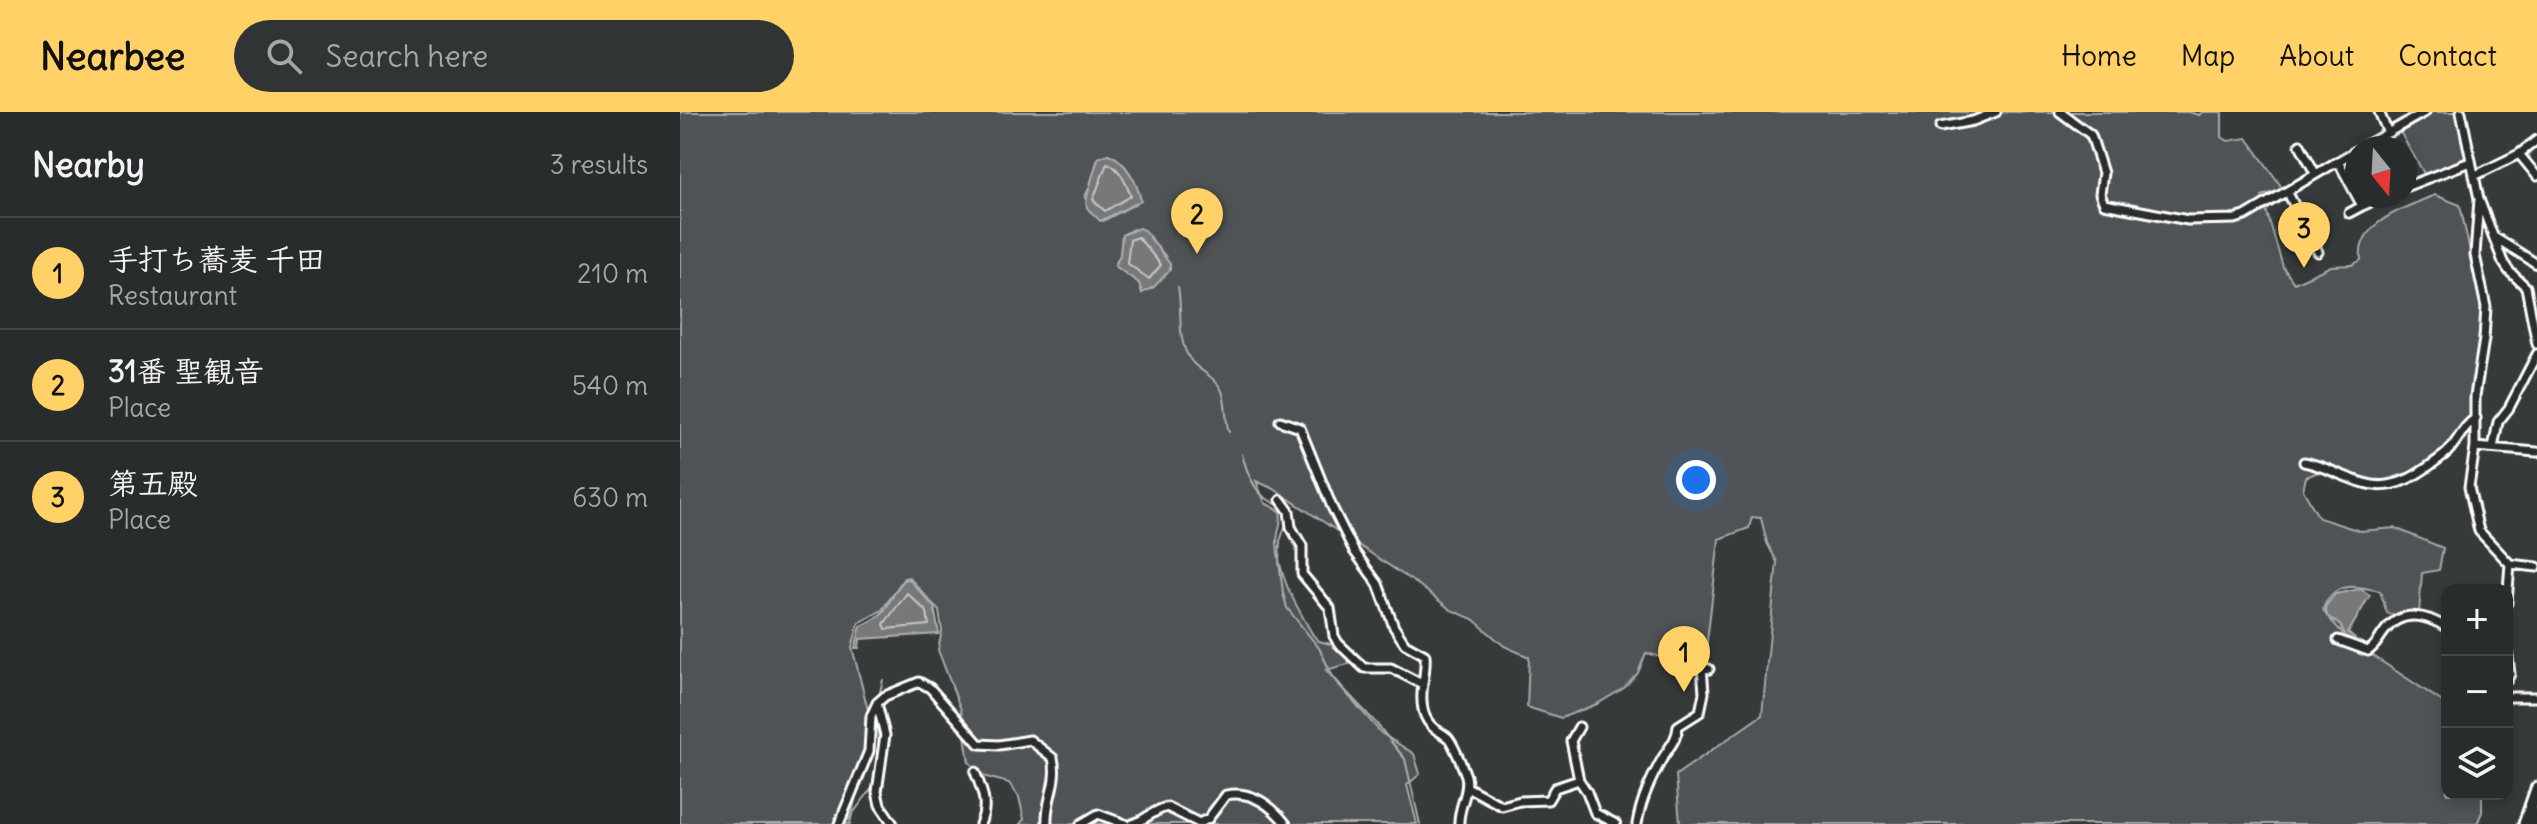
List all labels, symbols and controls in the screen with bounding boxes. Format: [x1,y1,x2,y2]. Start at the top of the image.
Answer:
search box [234,20,794,92]
text: Nearbee [40,33,186,80]
icon: search [262,34,306,78]
text: Search here [326,37,488,75]
text: Home [2061,38,2137,74]
text: Map [2181,38,2235,74]
text: About [2279,38,2354,74]
text: Contact [2398,38,2497,74]
north arrow [2345,136,2417,208]
text: Nearby [32,143,145,186]
text: 3 results [550,148,648,181]
pin: 2 [1171,188,1223,254]
pin: 3 [2278,202,2330,268]
text: 手打ち蕎麦 千田 [108,240,325,278]
text: 1 [53,257,63,290]
text: 210 m [577,257,648,290]
text: Restaurant [108,279,237,312]
text: 31番 聖観音 [108,352,264,390]
text: 2 [51,369,65,402]
text: 540 m [572,369,648,402]
text: Place [108,391,171,424]
your location [1676,460,1716,500]
text: 第五殿 [108,464,198,502]
text: 3 [51,481,65,514]
text: 630 m [572,481,648,514]
text: Place [108,503,171,536]
map controls [2441,584,2513,800]
button: + [2441,584,2513,656]
pin: 1 [1658,626,1710,692]
button: − [2441,656,2513,728]
button: layers [2441,728,2513,800]

